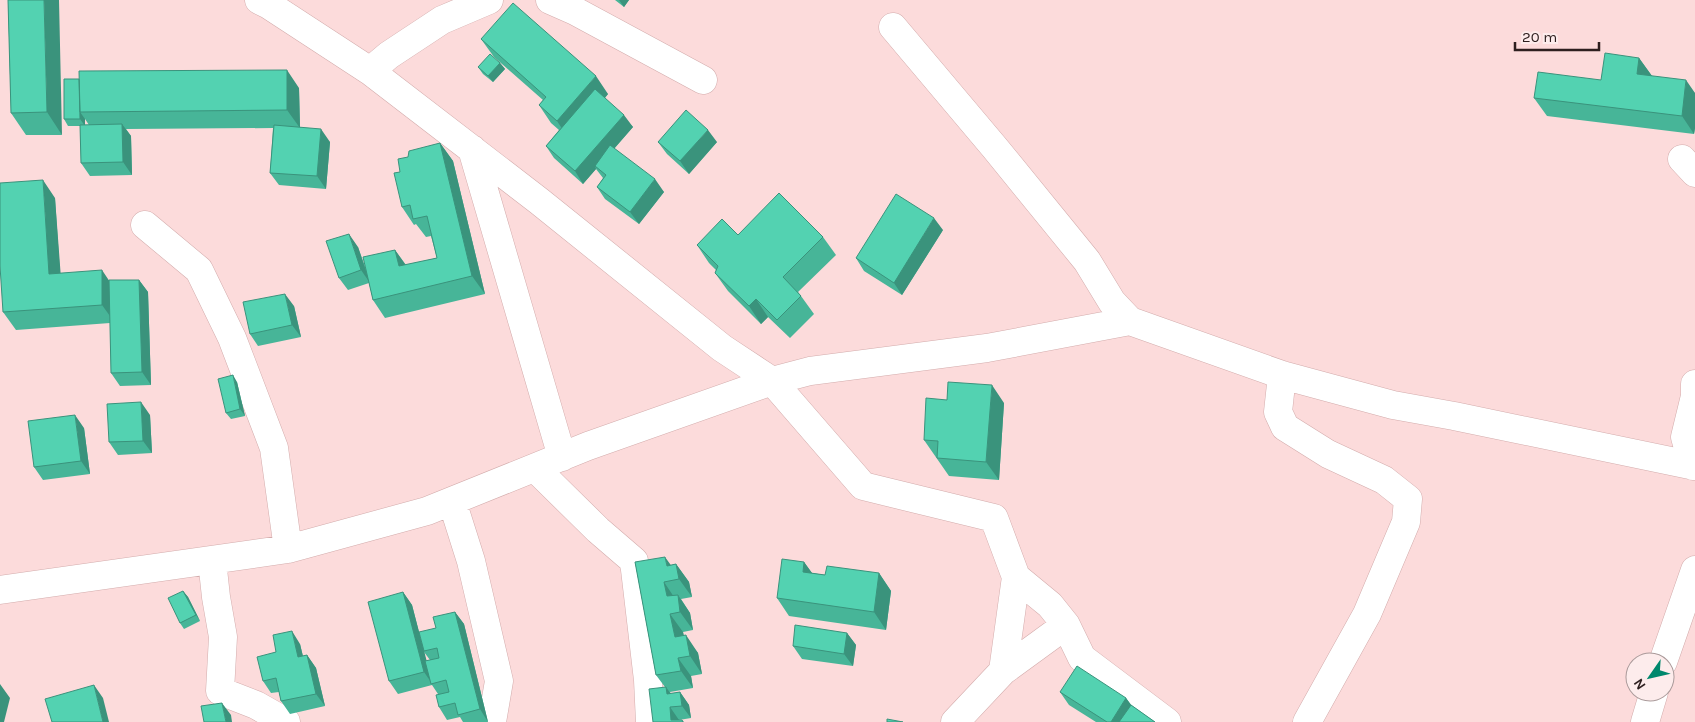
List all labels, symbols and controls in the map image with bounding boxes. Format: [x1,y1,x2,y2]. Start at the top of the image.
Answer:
scale bar [1515,20,1599,52]
text: 20 m [1522,28,1557,46]
north arrow [1625,652,1675,702]
text: N [1630,675,1649,693]

